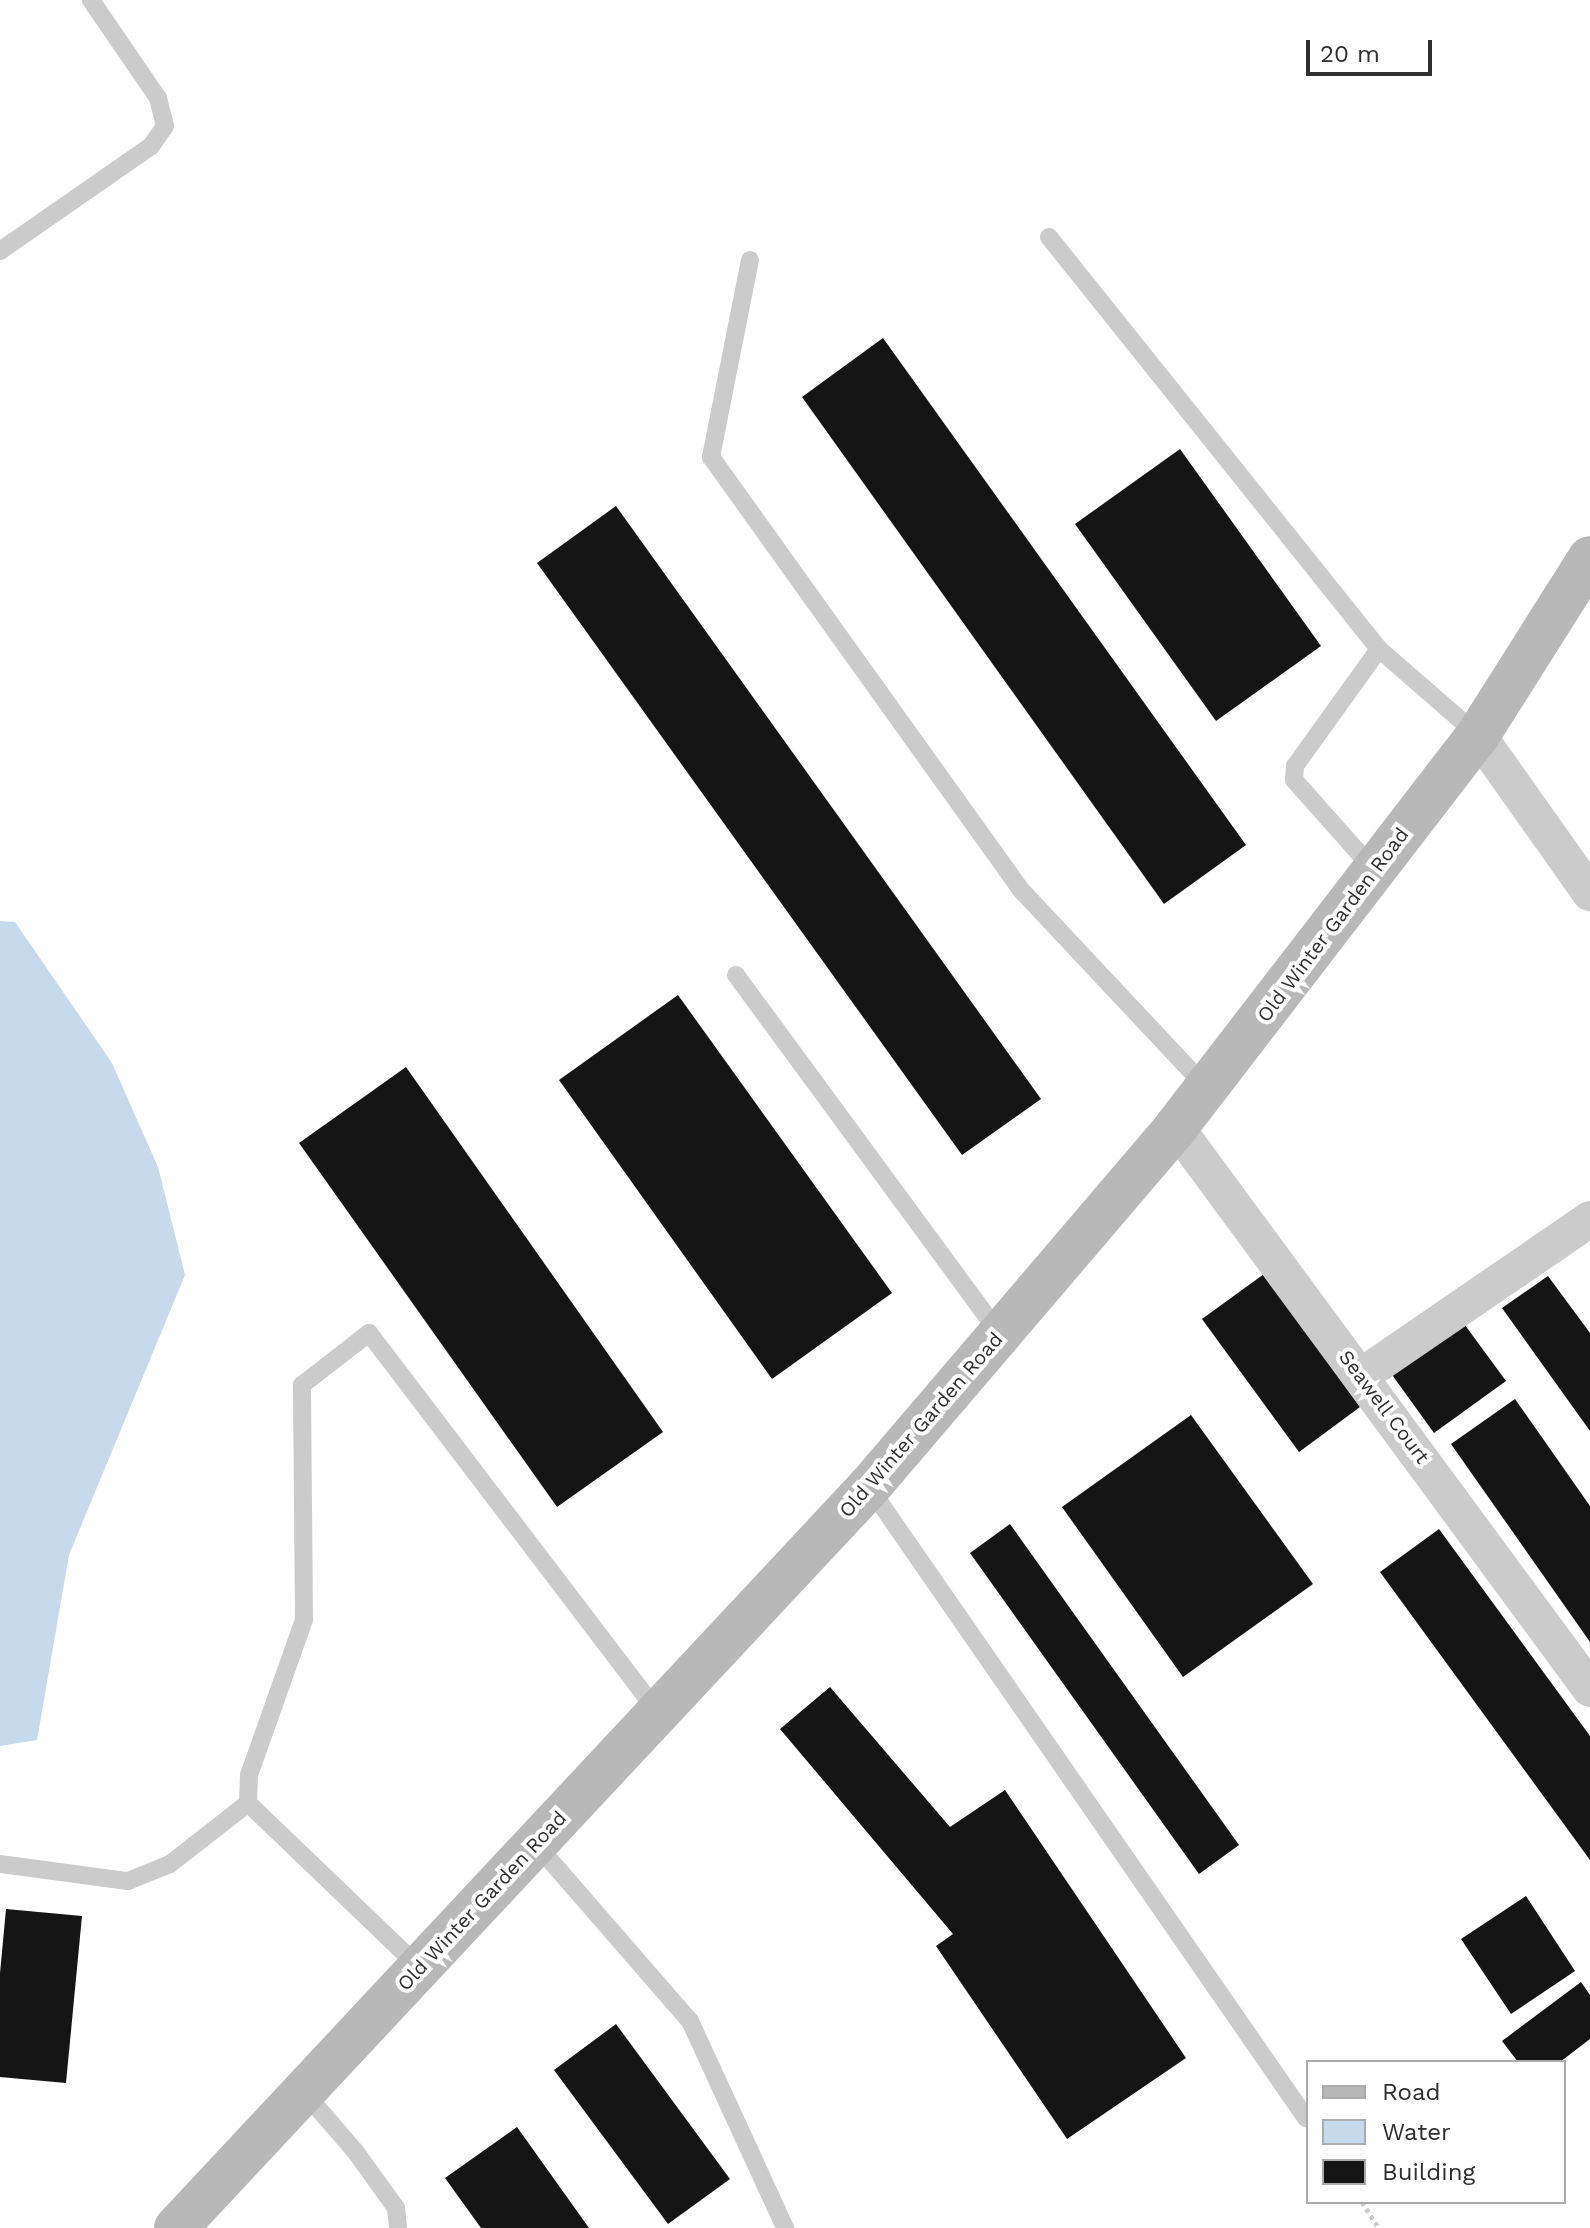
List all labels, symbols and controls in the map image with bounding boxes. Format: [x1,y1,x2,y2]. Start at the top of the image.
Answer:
scale bar [1310,24,1436,74]
text: 20 m [1320,40,1380,68]
street label: Old Winter Garden Road [1252,823,1414,1027]
street label: Old Winter Garden Road [834,1327,1008,1523]
street label: Seawell Court [1333,1345,1435,1469]
street label: Old Winter Garden Road [392,1806,572,1996]
legend [1306,2060,1566,2204]
text: Road [1382,2078,1441,2106]
text: Water [1382,2118,1451,2146]
text: Building [1382,2158,1475,2186]

